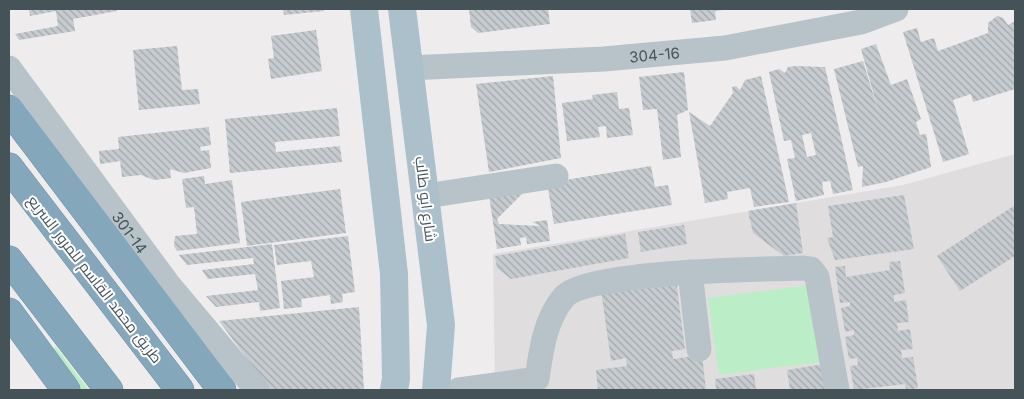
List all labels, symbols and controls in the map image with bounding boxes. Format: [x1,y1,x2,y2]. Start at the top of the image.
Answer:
street label: 304-16 [628,43,681,66]
street label: شارع ابو طالب [409,155,441,243]
street label: طريق محمد القاسم للمرور السريع [22,191,166,368]
street label: 301-14 [108,208,152,257]

